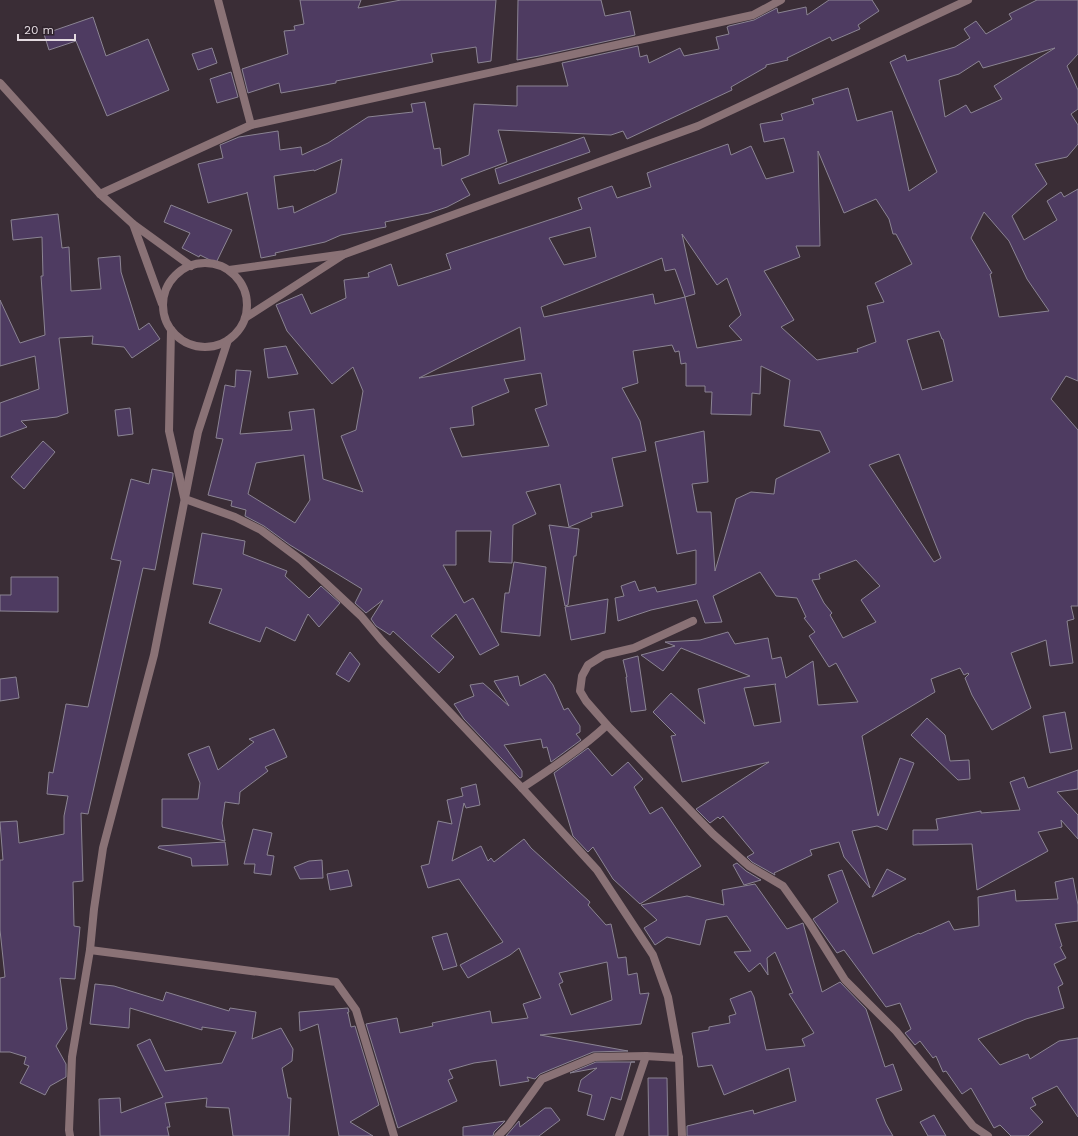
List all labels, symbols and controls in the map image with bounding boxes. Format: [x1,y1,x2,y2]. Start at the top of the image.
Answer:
scale bar [18,16,75,42]
text: 20 m [24,23,54,37]

